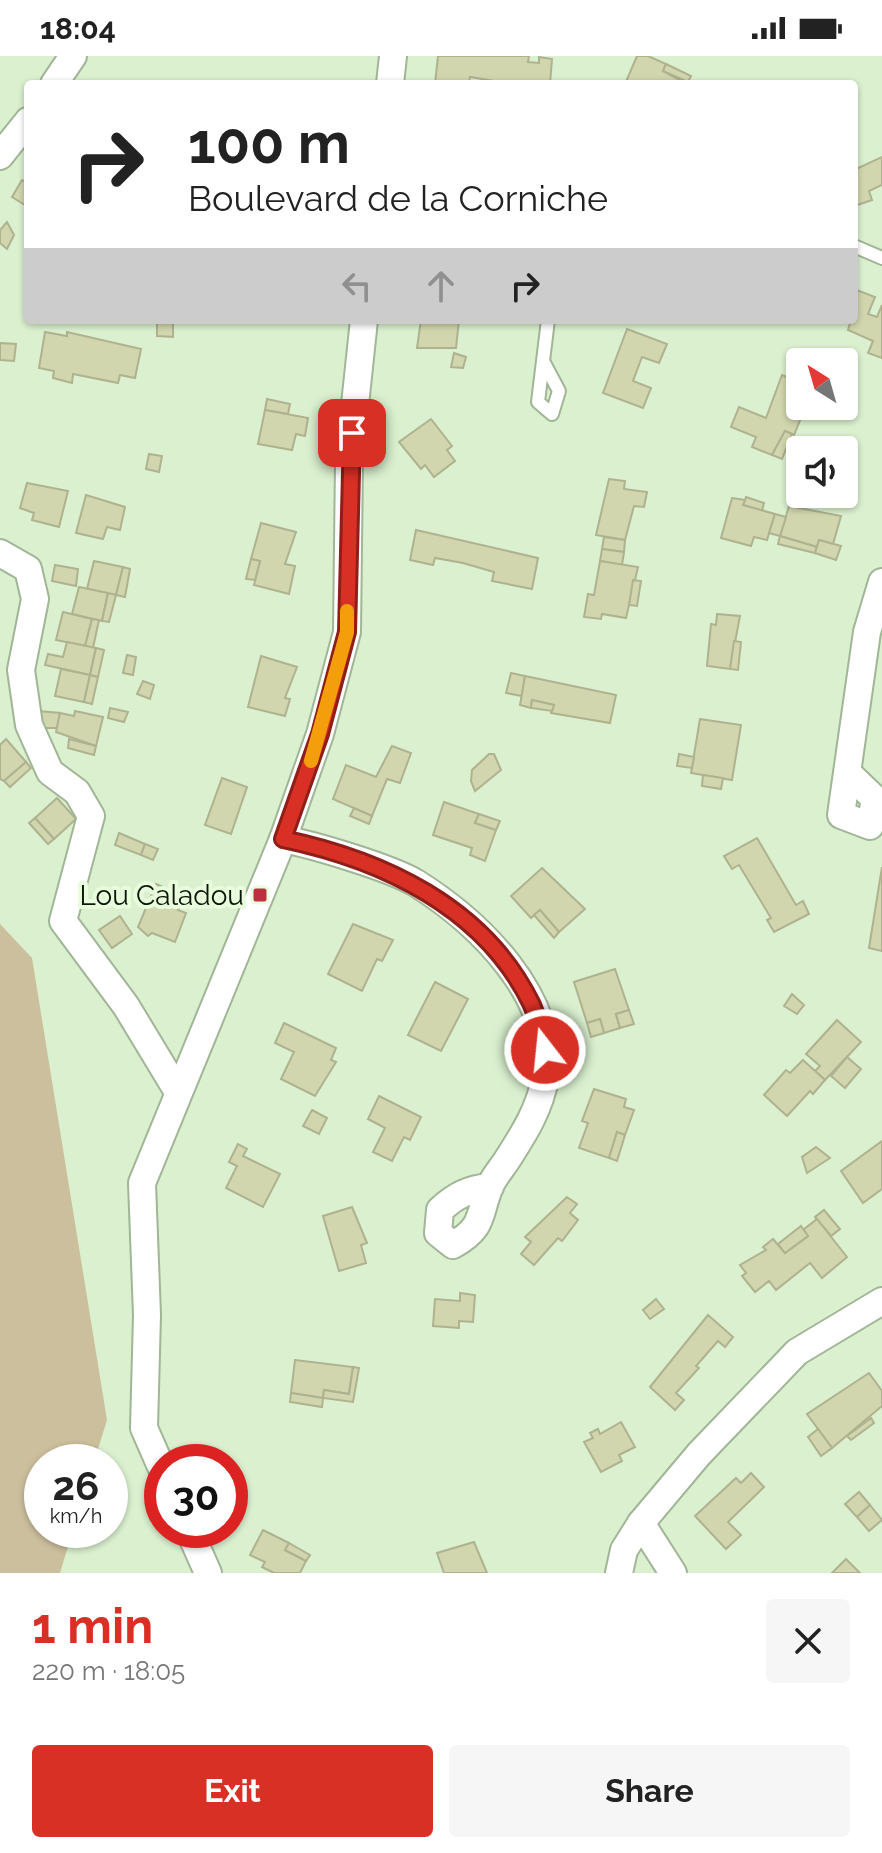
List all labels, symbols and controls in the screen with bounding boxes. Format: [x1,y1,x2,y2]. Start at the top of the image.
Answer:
text: 18:04 [40,11,116,46]
text: 100 m [188,110,350,176]
icon: right [56,112,160,216]
text: Boulevard de la Corniche [188,177,608,219]
icon: left [335,264,379,308]
icon: ahead [419,264,463,308]
icon: right [503,264,547,308]
north arrow [786,348,858,420]
map controls [786,348,858,508]
pin [318,399,386,467]
icon: arrive [330,411,374,455]
button: sound [786,436,858,508]
place label: Lou Caladou [80,879,244,912]
marker: Lou Caladou [251,886,269,904]
position arrow [503,1008,587,1092]
speed limit sign: 30 [144,1444,248,1548]
text: 26 [53,1462,99,1509]
text: km/h [50,1504,102,1528]
text: 1 min [32,1598,153,1654]
button: close [766,1599,850,1683]
text: 220 m · 18:05 [32,1656,185,1686]
button: Exit [32,1745,433,1837]
button: Share [449,1745,850,1837]

